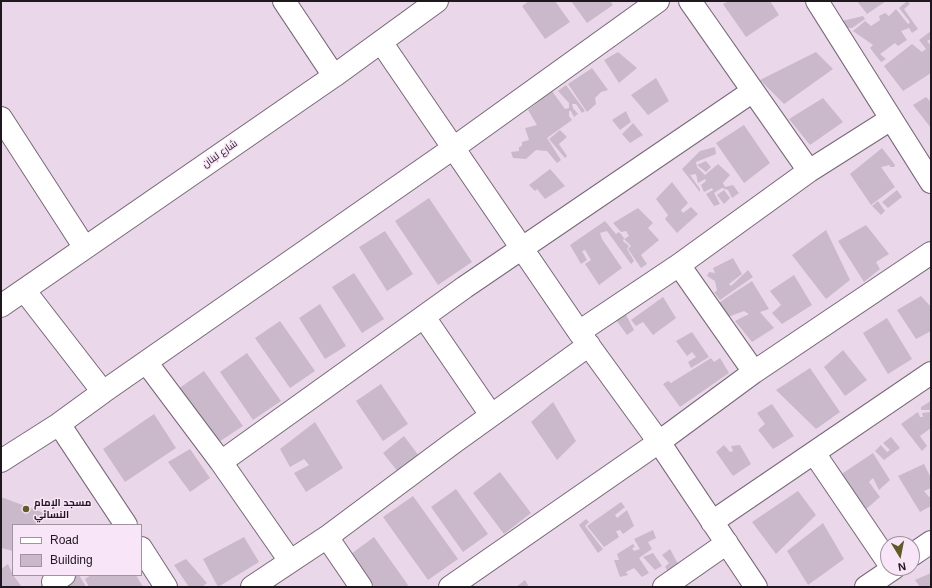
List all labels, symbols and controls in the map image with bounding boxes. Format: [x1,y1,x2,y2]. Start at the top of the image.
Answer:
street label: شارع لبنان [200,138,240,170]
place label: مسجد الإمام النسائي [34,497,91,520]
marker: مسجد الإمام النسائي [21,504,31,514]
legend [12,524,142,576]
text: Road [50,533,79,547]
north arrow [880,536,920,576]
text: Building [50,553,93,567]
text: N [897,560,907,573]

